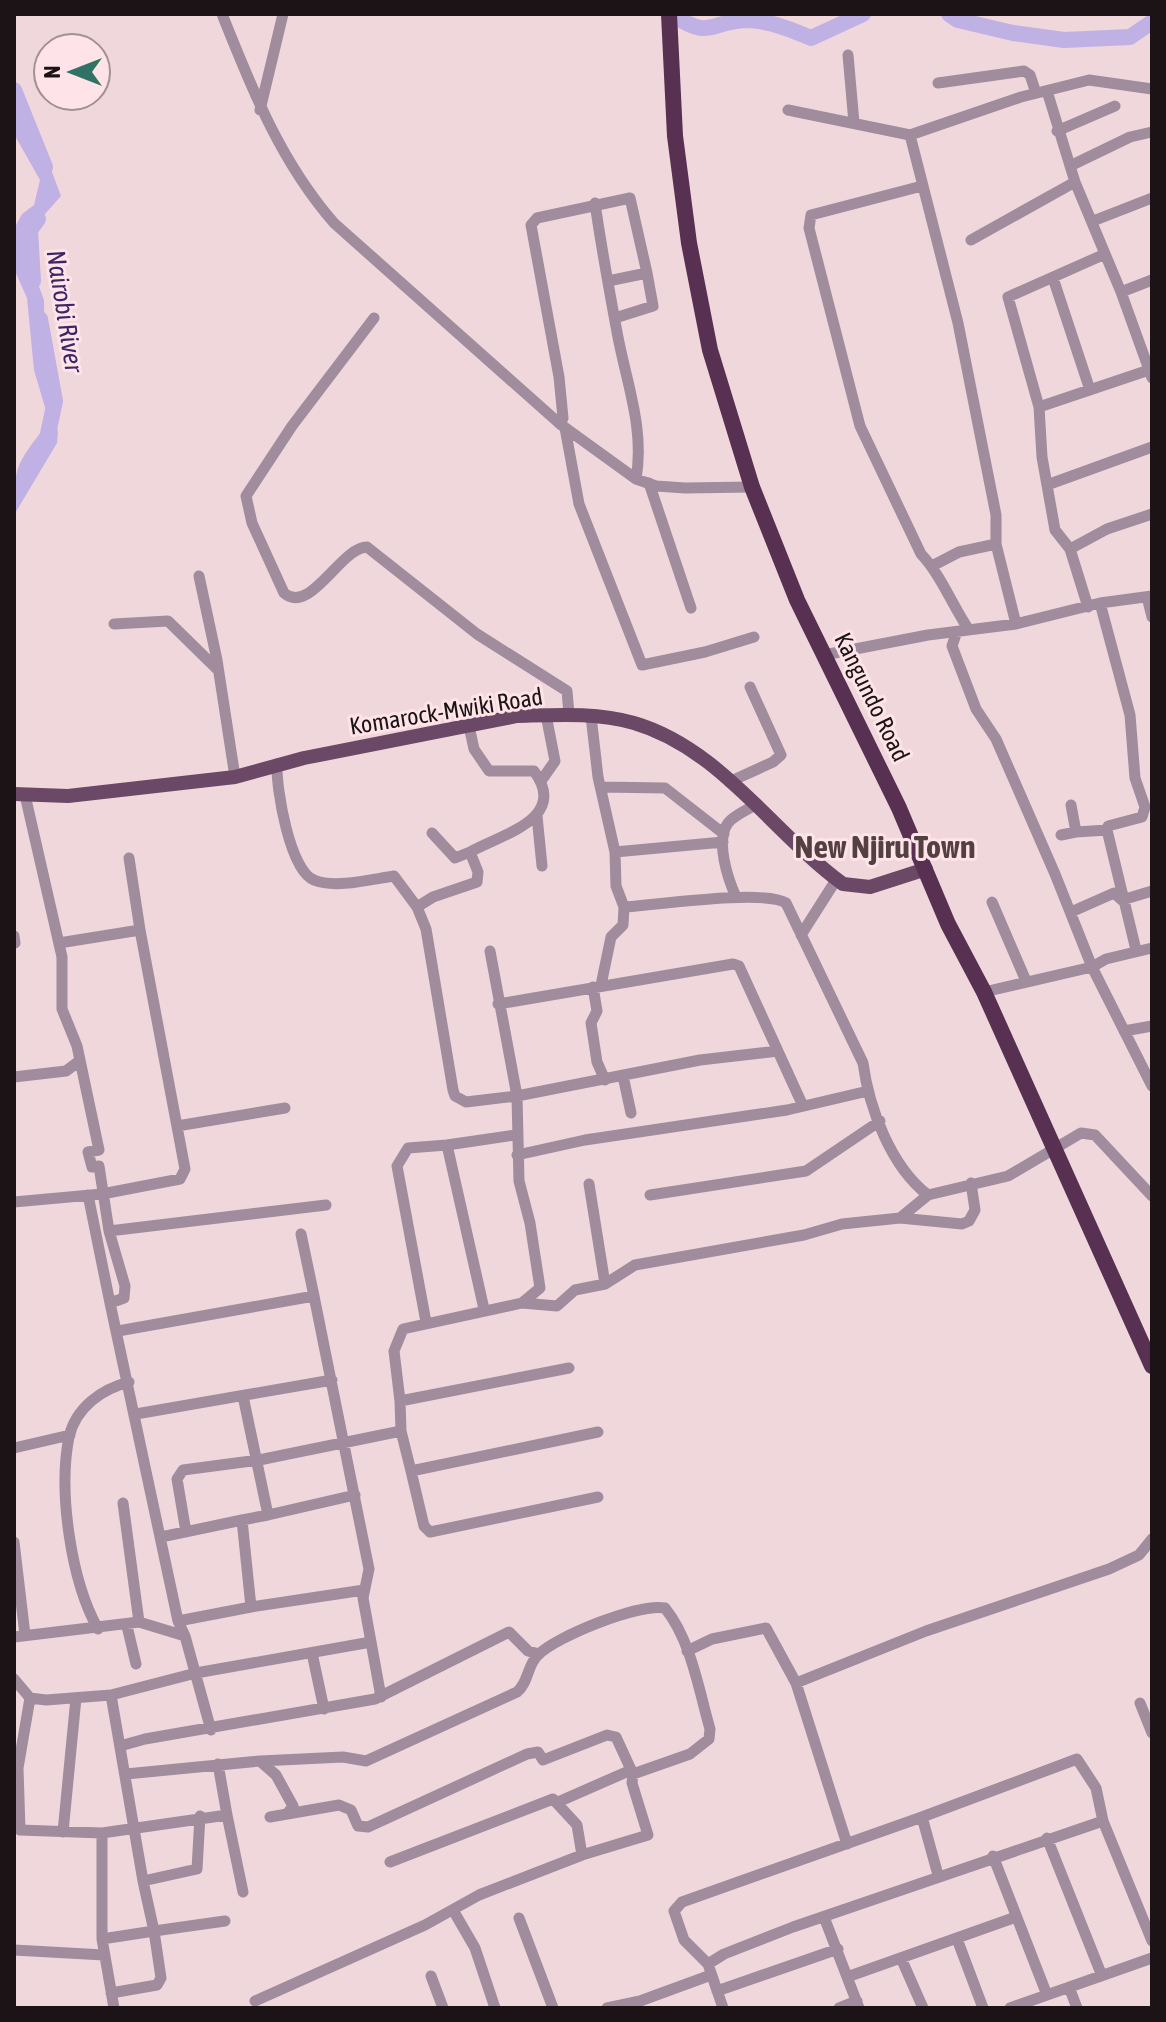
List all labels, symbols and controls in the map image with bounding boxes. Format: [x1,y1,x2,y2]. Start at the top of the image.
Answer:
north arrow [32,32,112,112]
text: N [39,66,65,78]
water label: Nairobi River [41,248,90,376]
street label: Kangundo Road [829,628,915,766]
street label: Komarock-Mwiki Road [347,682,545,740]
district label: New Njiru Town [795,828,975,865]

